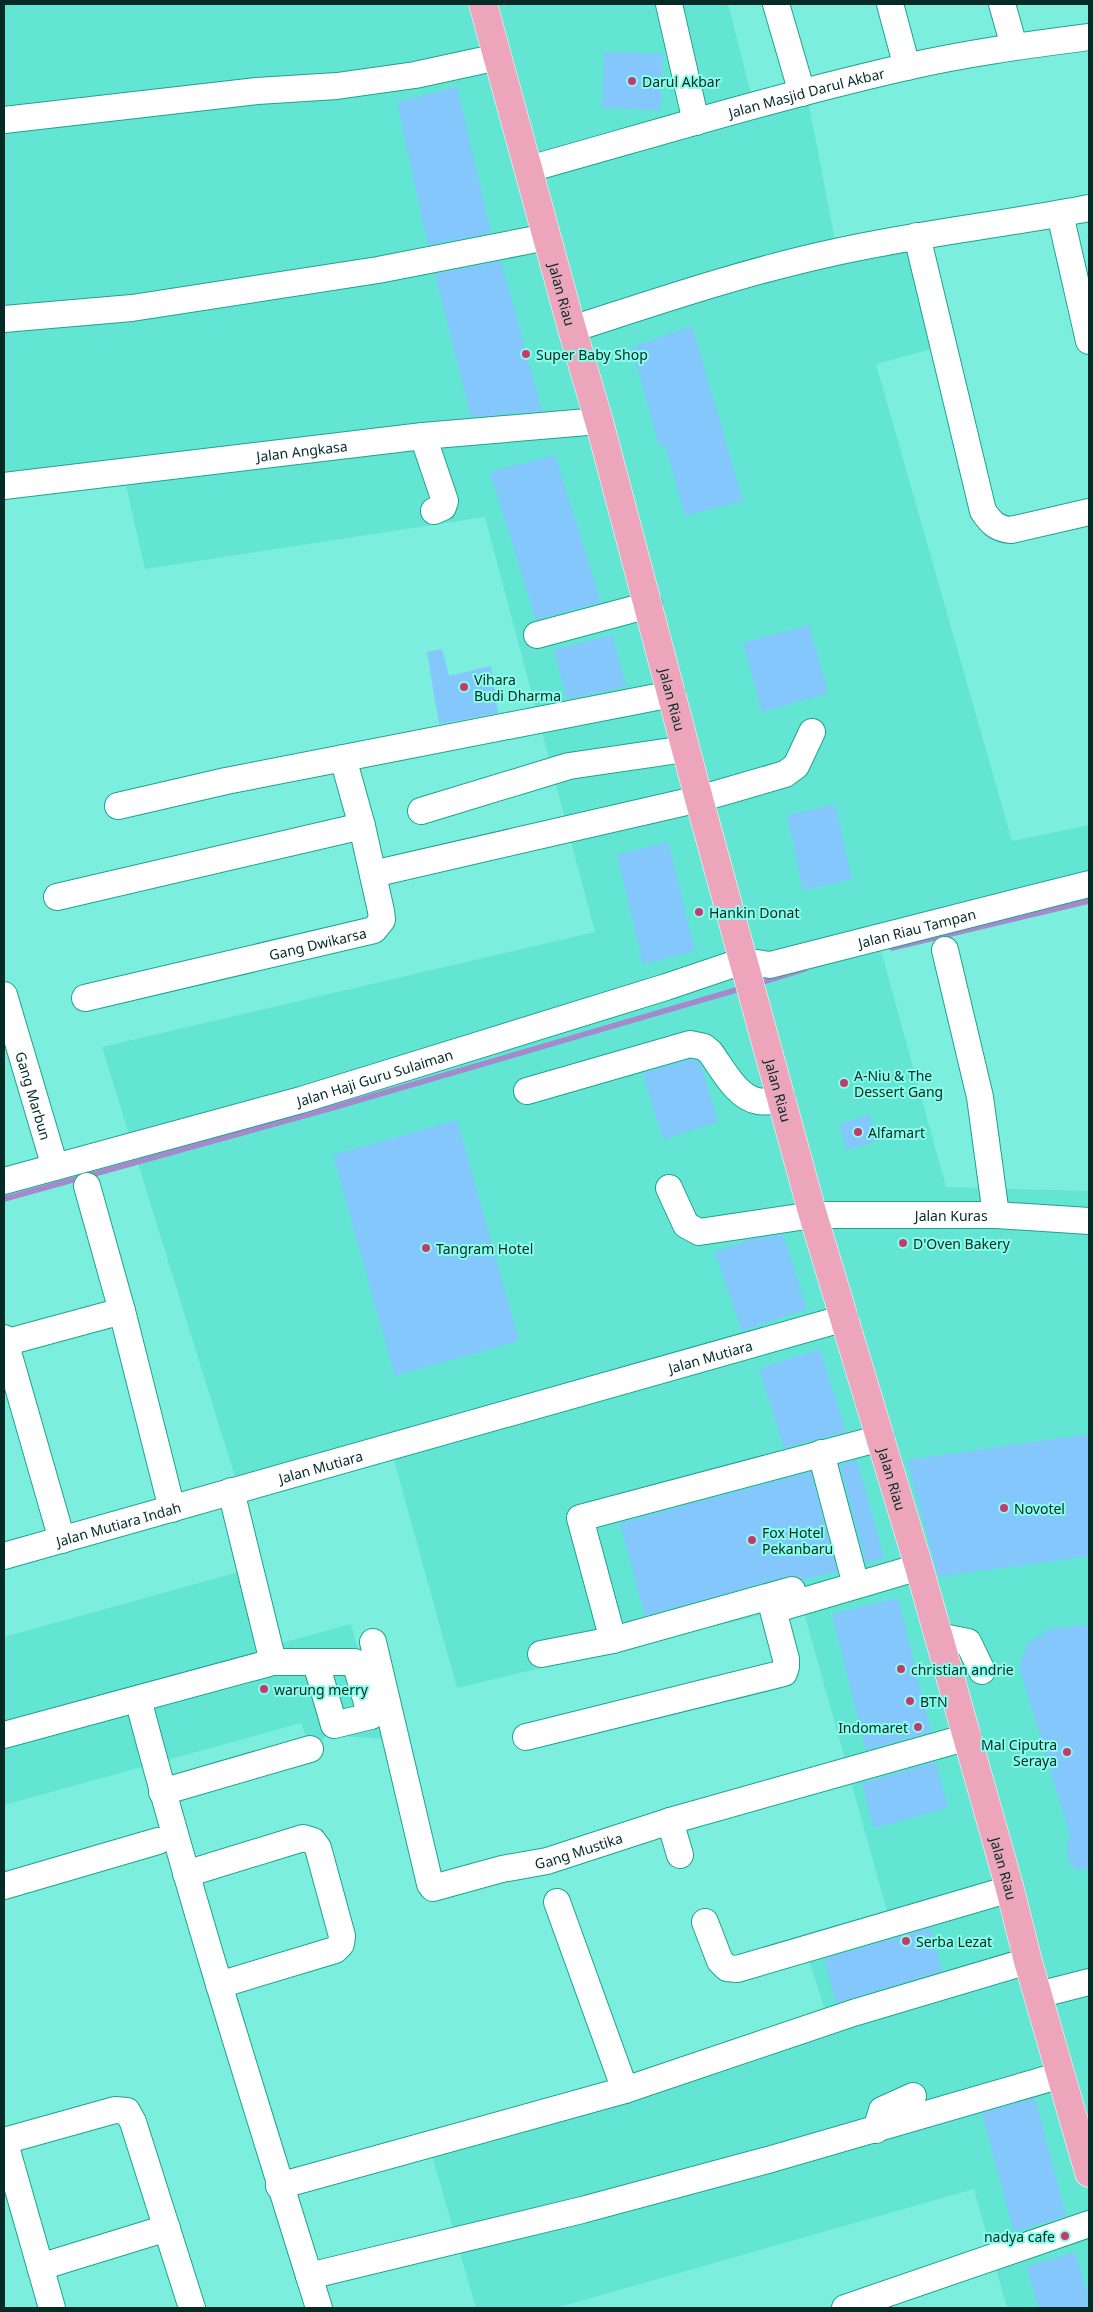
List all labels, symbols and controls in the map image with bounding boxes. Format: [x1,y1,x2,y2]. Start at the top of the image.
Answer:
street label: Jalan Masjid Darul Akbar [724,63,887,122]
place label: Darul Akbar [642,72,721,91]
marker: Darul Akbar [626,75,638,87]
street label: Jalan Riau [544,259,580,328]
place label: Super Baby Shop [536,345,648,364]
marker: Super Baby Shop [520,348,532,360]
street label: Jalan Angkasa [253,436,349,466]
street label: Jalan Riau [655,664,690,733]
place label: Vihara Budi Dharma [474,670,561,705]
marker: Vihara Budi Dharma [458,681,470,693]
place label: Hankin Donat [709,903,800,922]
street label: Jalan Riau Tampan [854,904,978,952]
marker: Hankin Donat [693,906,705,918]
street label: Gang Dwikarsa [267,923,368,964]
street label: Jalan Haji Guru Sulaiman [293,1044,455,1111]
street label: Gang Marbun [12,1049,56,1142]
street label: Jalan Riau [761,1055,797,1124]
place label: A-Niu & The Dessert Gang [854,1066,943,1101]
marker: A-Niu & The Dessert Gang [838,1077,850,1089]
place label: Alfamart [868,1123,925,1142]
marker: Alfamart [852,1126,864,1138]
street label: Jalan Kuras [913,1206,988,1225]
place label: D'Oven Bakery [913,1234,1011,1253]
marker: D'Oven Bakery [897,1237,909,1249]
place label: Tangram Hotel [436,1239,533,1258]
marker: Tangram Hotel [420,1242,432,1254]
street label: Jalan Mutiara [664,1335,755,1378]
street label: Jalan Riau [874,1444,911,1513]
street label: Jalan Mutiara [274,1445,365,1488]
street label: Jalan Mutiara Indah [52,1497,183,1551]
place label: Novotel [1014,1499,1065,1518]
marker: Novotel [998,1502,1010,1514]
place label: Fox Hotel Pekanbaru [762,1523,833,1558]
marker: Fox Hotel Pekanbaru [746,1534,758,1546]
place label: christian andrie [911,1660,1014,1679]
marker: christian andrie [895,1663,907,1675]
place label: warung merry [274,1680,369,1699]
marker: warung merry [258,1683,270,1695]
place label: BTN [920,1692,948,1711]
marker: BTN [904,1695,916,1707]
place label: Indomaret [838,1718,908,1737]
marker: Indomaret [912,1721,924,1733]
place label: Mal Ciputra Seraya [981,1735,1057,1770]
marker: Mal Ciputra Seraya [1061,1746,1073,1758]
street label: Gang Mustika [533,1828,625,1873]
street label: Jalan Riau [986,1833,1022,1902]
place label: Serba Lezat [916,1932,992,1951]
marker: Serba Lezat [900,1935,912,1947]
place label: nadya cafe [984,2227,1055,2246]
marker: nadya cafe [1059,2230,1071,2242]

